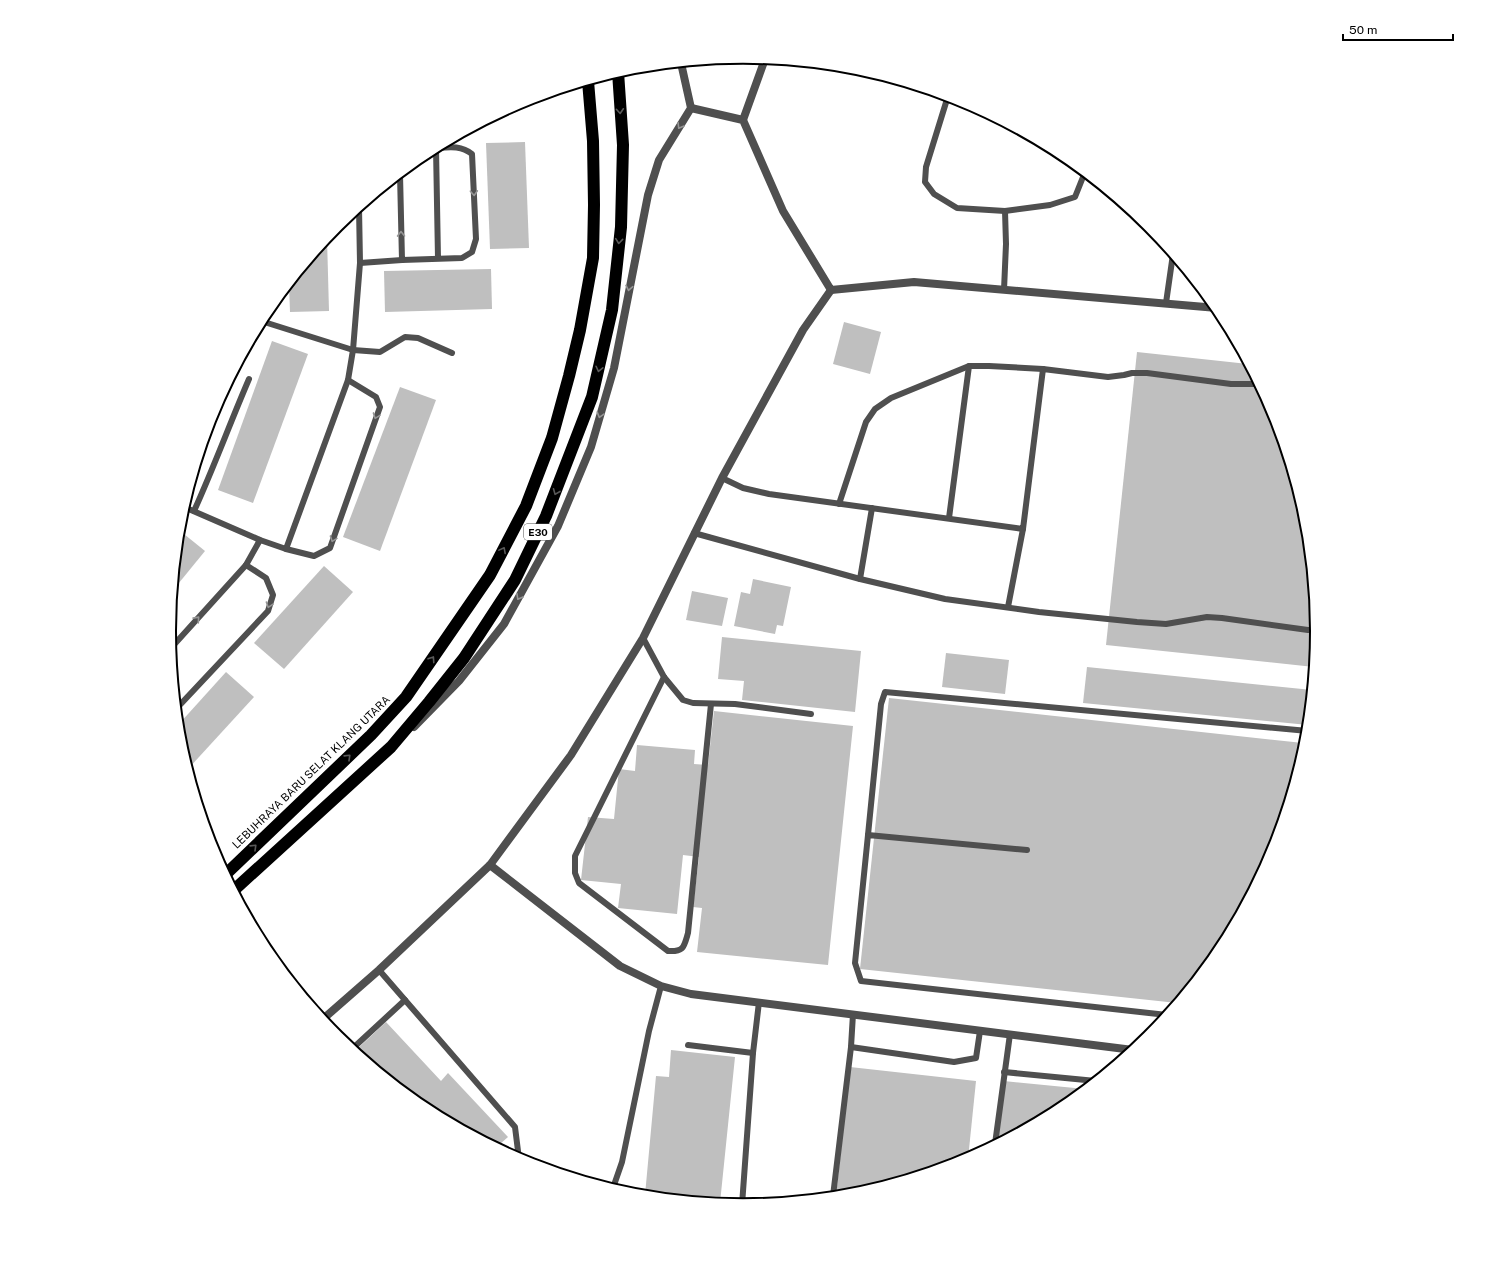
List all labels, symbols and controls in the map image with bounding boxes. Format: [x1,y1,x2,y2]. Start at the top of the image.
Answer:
scale bar [1343,16,1453,42]
text: 50 m [1349,23,1377,37]
one-way arrow [616,108,625,114]
one-way arrow [677,122,685,129]
one-way arrow [470,190,478,196]
one-way arrow [397,231,405,237]
one-way arrow [615,238,624,244]
one-way arrow [625,285,634,291]
one-way arrow [595,366,603,372]
one-way arrow [596,411,605,418]
one-way arrow [373,413,381,420]
one-way arrow [552,488,560,495]
road number: E30 [524,524,552,540]
one-way arrow [329,535,338,542]
one-way arrow [498,547,506,554]
one-way arrow [516,593,524,600]
one-way arrow [265,602,274,609]
one-way arrow [193,616,200,624]
one-way arrow [427,656,435,663]
street label: LEBUHRAYA BARU SELAT KLANG UTARA [230,693,392,851]
one-way arrow [343,754,351,762]
one-way arrow [249,844,257,852]

